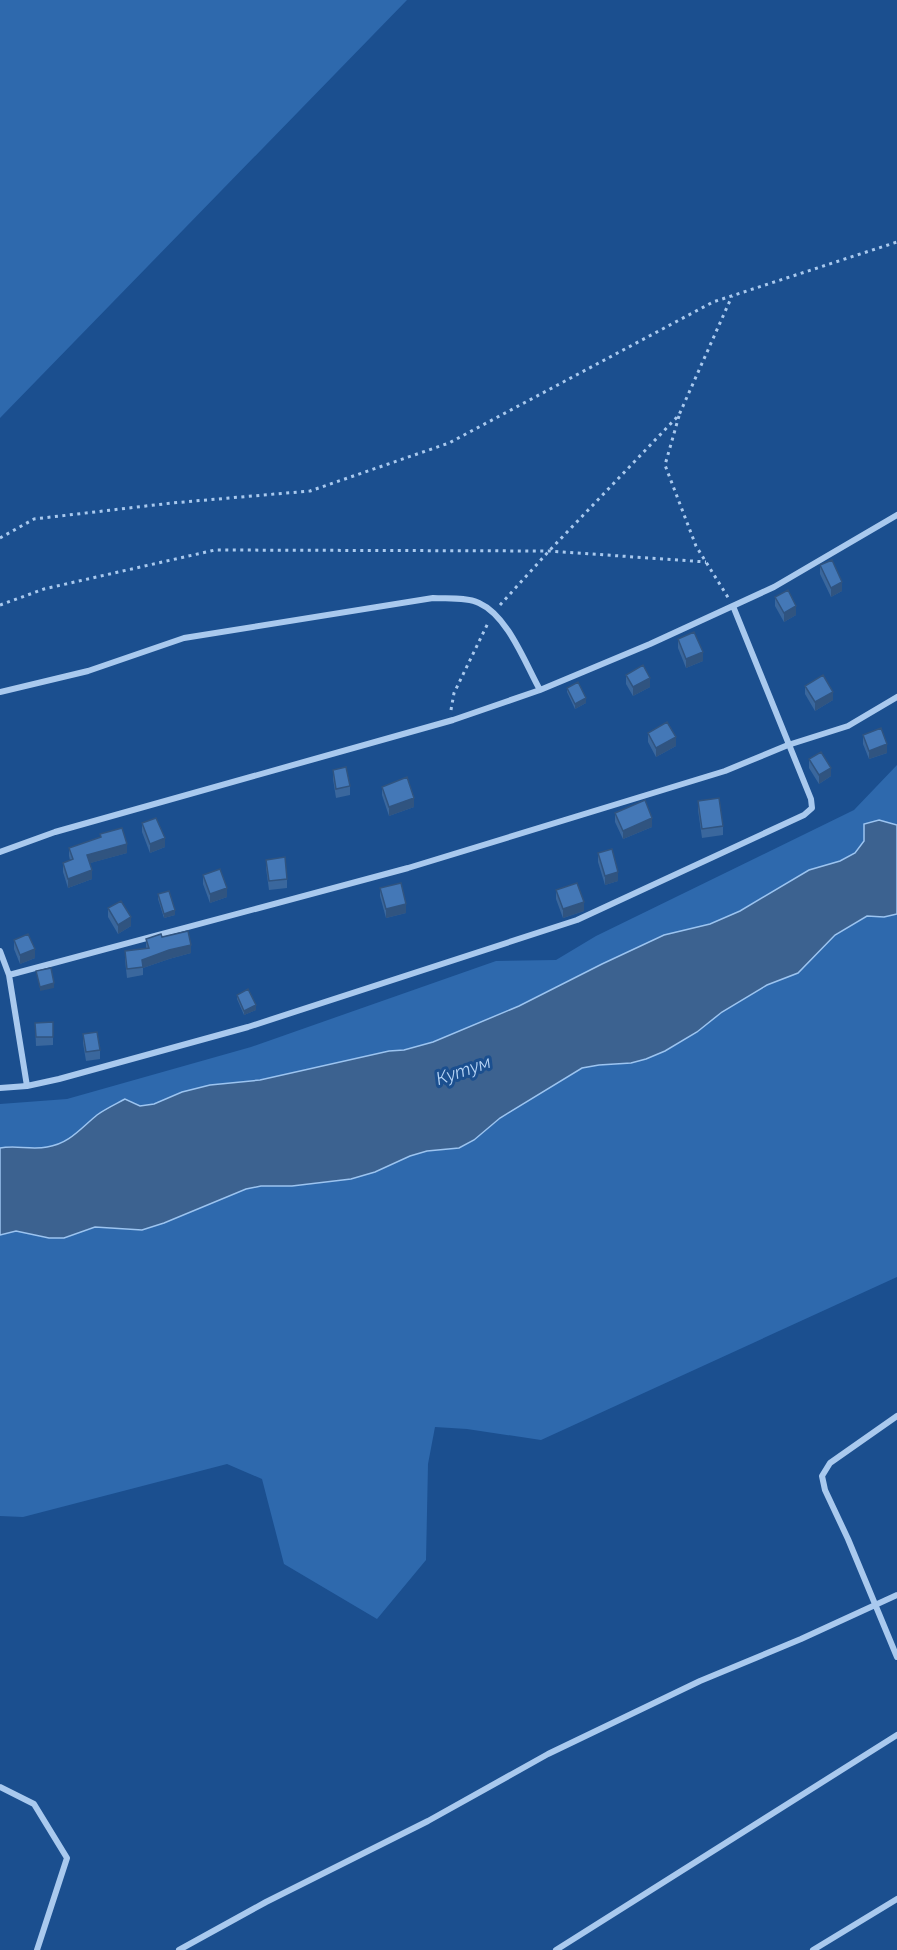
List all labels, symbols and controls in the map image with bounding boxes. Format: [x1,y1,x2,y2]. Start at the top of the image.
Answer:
water label: Кутум [433,1051,494,1089]

